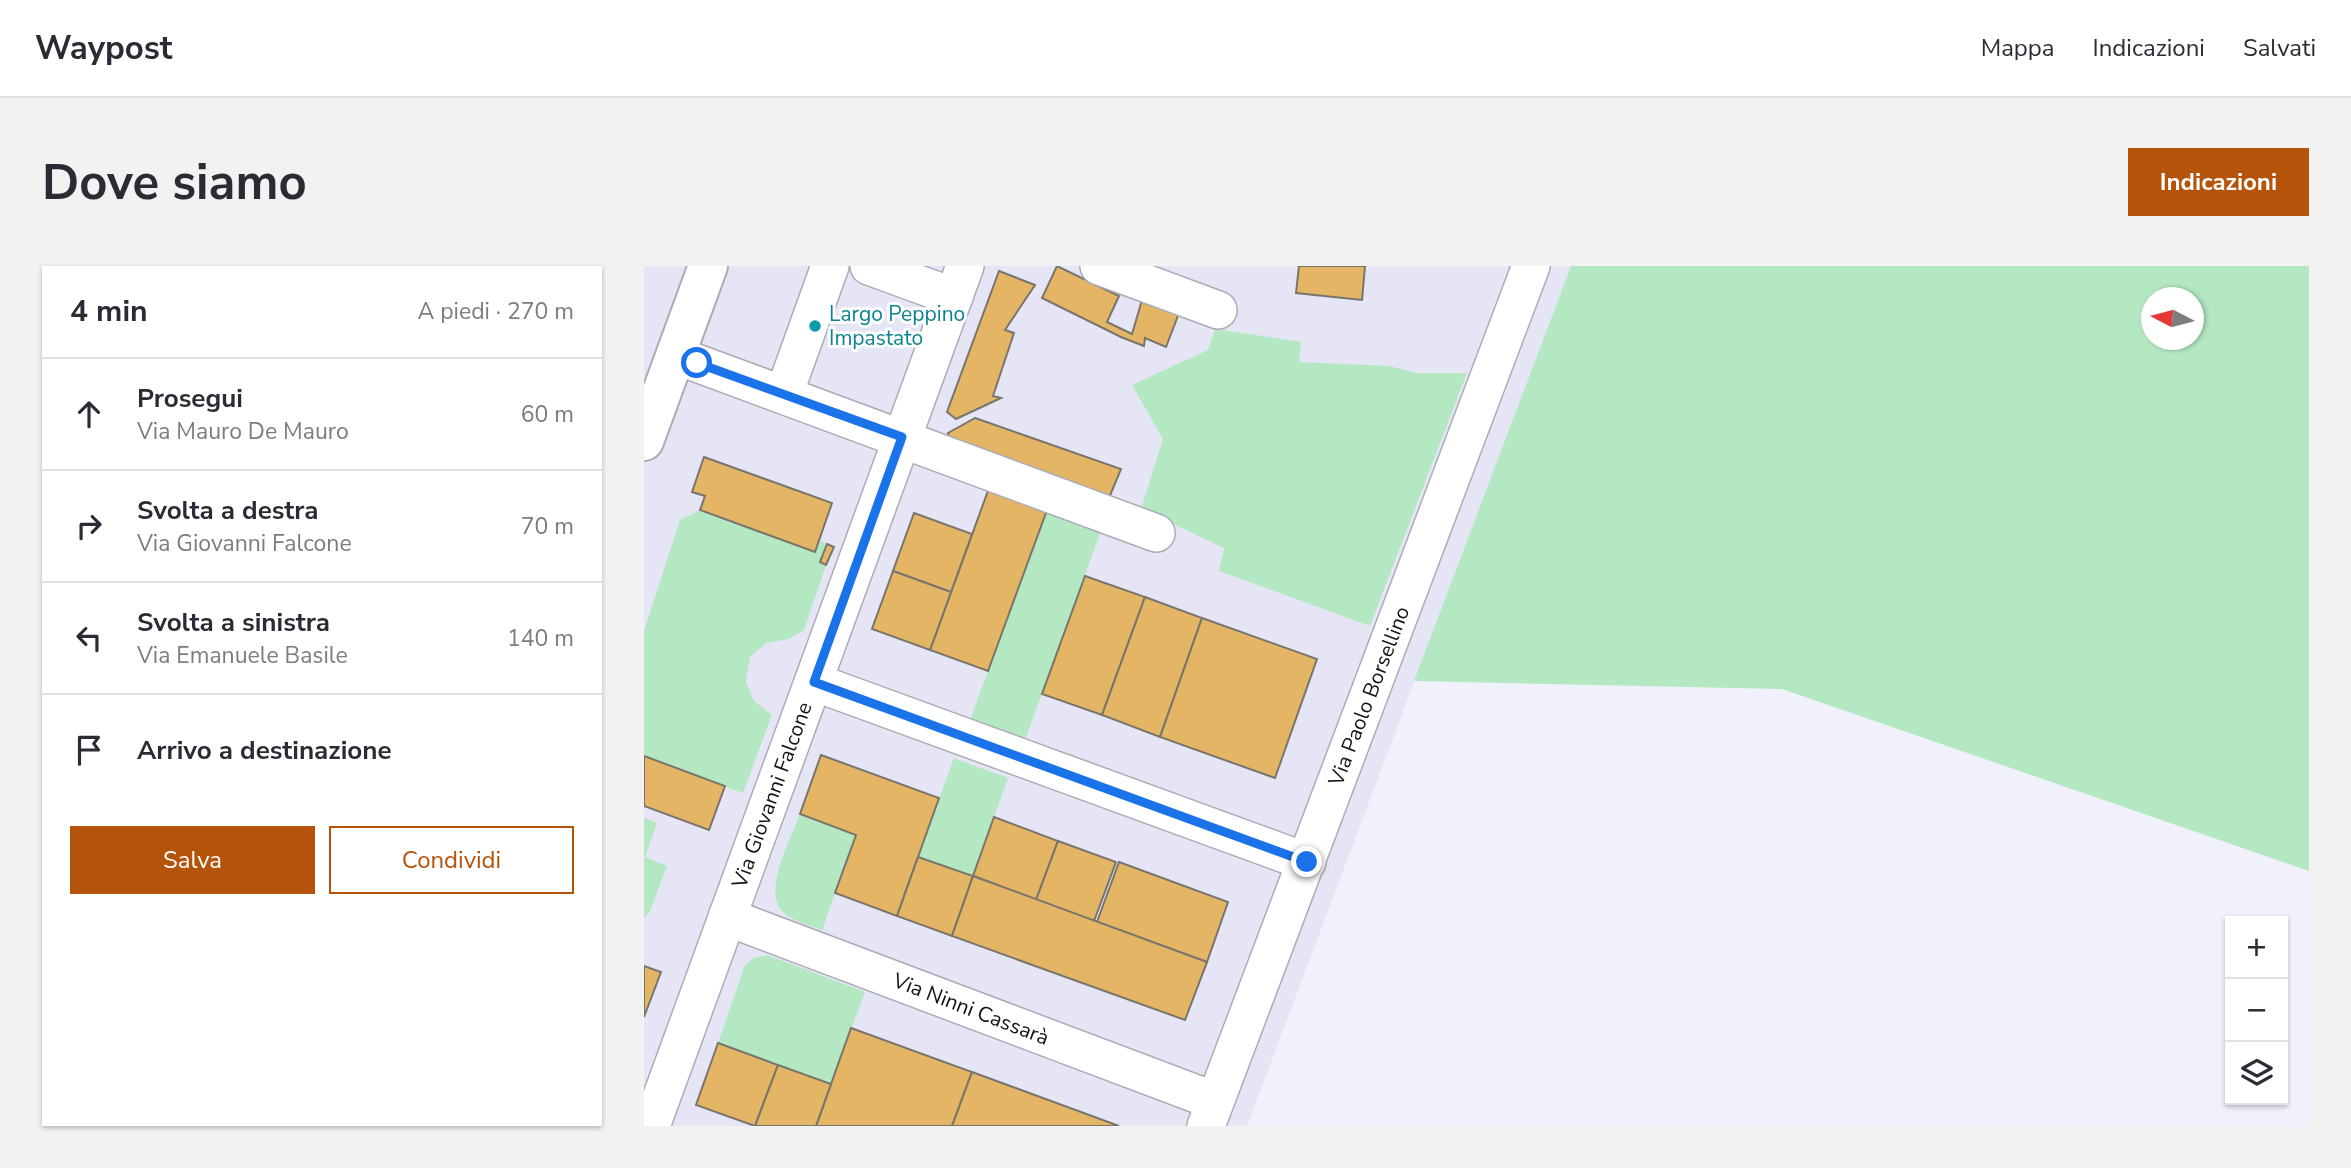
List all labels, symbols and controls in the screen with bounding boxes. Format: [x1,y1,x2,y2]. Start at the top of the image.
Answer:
text: Waypost [35,26,172,71]
text: Mappa [1981,32,2055,64]
text: Indicazioni [2093,32,2205,64]
text: Salvati [2243,32,2316,64]
button: Indicazioni [2128,148,2309,216]
text: Dove siamo [42,149,307,216]
north arrow [2141,287,2204,350]
text: 4 min [70,291,148,332]
text: A piedi · 270 m [418,296,574,327]
place label: Largo Peppino Impastato [829,300,965,352]
marker: Largo Peppino Impastato [807,318,823,334]
route start [681,347,712,378]
text: Prosegui [137,381,243,416]
icon: ahead [70,395,108,433]
text: 60 m [521,399,574,430]
text: Via Mauro De Mauro [137,416,349,447]
text: Svolta a destra [137,493,319,528]
icon: right [70,507,108,545]
text: 70 m [521,511,574,542]
text: Via Giovanni Falcone [137,528,352,559]
street label: Via Paolo Borsellino [1322,602,1416,791]
text: Svolta a sinistra [137,605,330,640]
icon: left [70,619,108,657]
text: 140 m [507,623,574,654]
text: Via Emanuele Basile [137,640,348,671]
street label: Via Giovanni Falcone [725,698,819,893]
icon: arrive [70,731,108,769]
text: Arrivo a destinazione [137,733,392,768]
button: Salva [70,826,315,894]
button: Condividi [329,826,574,894]
route end [1291,846,1322,877]
map controls [2225,916,2288,1105]
button: + [2225,916,2288,979]
street label: Via Ninni Cassarà [888,966,1053,1052]
button: − [2225,979,2288,1042]
button: layers [2225,1042,2288,1105]

